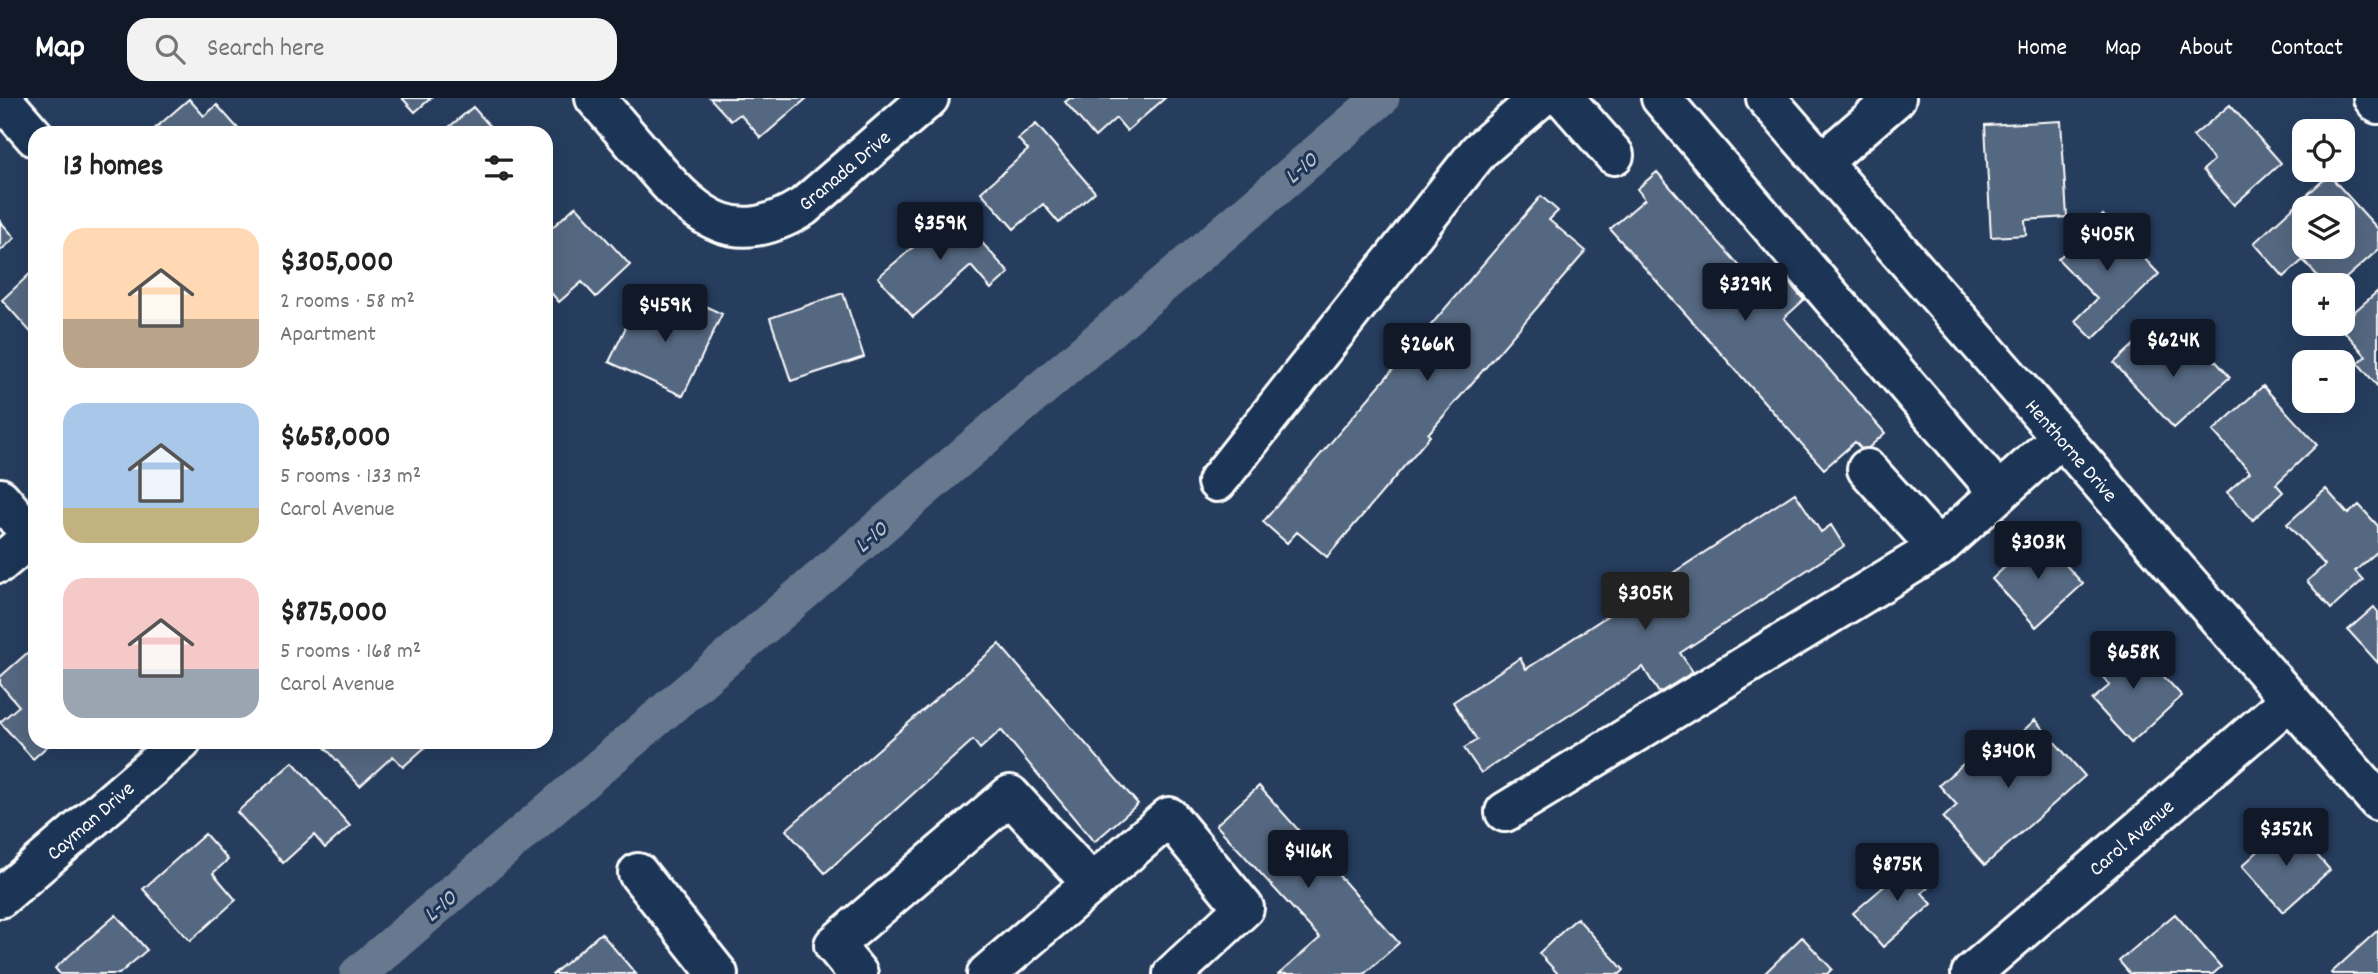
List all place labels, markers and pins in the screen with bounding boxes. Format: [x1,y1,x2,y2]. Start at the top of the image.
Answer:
pin: $359K [891,202,989,262]
pin: $405K [2058,214,2156,273]
pin: $329K [1696,264,1794,323]
pin: $459K [616,285,714,344]
pin: $624K [2124,320,2222,379]
pin: $266K [1378,324,1476,383]
pin: $303K [1989,522,2087,581]
pin: $305K [1596,573,1694,632]
pin: $658K [2084,632,2182,691]
pin: $340K [1959,730,2057,790]
pin: $352K [2237,808,2335,868]
pin: $416K [1259,830,1357,890]
pin: $875K [1848,844,1946,903]

